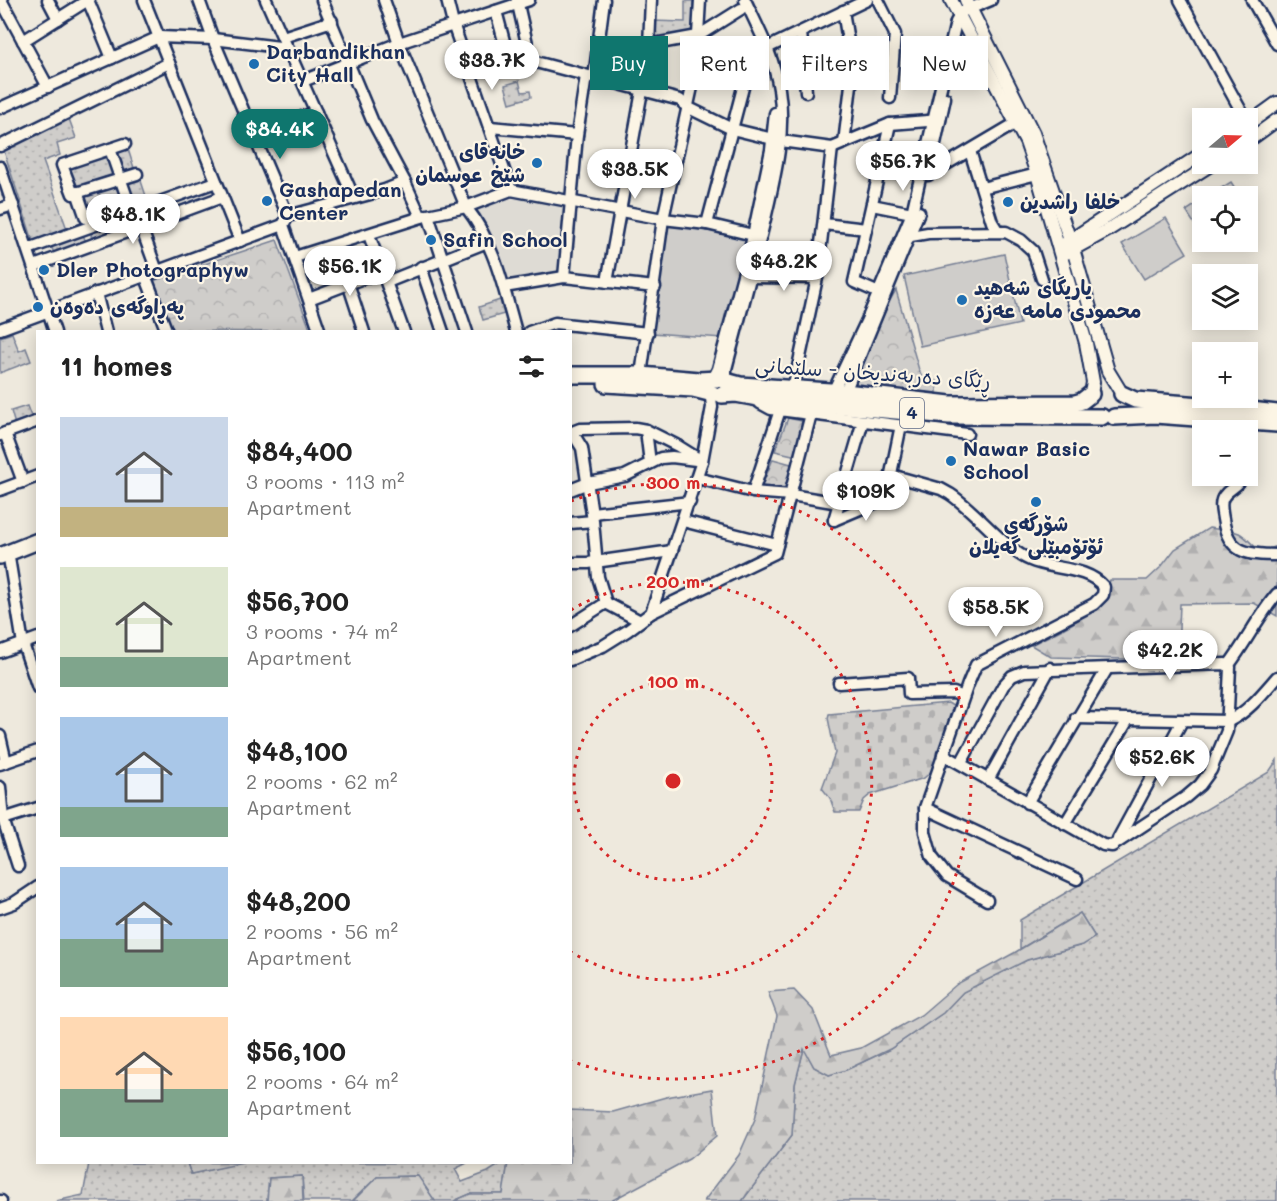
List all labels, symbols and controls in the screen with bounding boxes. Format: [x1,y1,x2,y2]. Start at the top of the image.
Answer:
chip: Buy [590,36,668,90]
chip: Rent [680,36,769,90]
chip: Filters [781,36,889,90]
chip: New [901,36,988,90]
place label: Darbandikhan City Hall [266,38,405,87]
pin: $38.7K [443,40,541,91]
text: $38.7K [458,46,526,72]
marker: Darbandikhan City Hall [247,57,261,71]
north arrow [1192,108,1258,174]
map controls [1192,108,1258,486]
pin: $84.4K [231,109,329,160]
text: $84.4K [245,115,315,141]
place label: خانەقای شێخ عوسمان [415,138,525,188]
pin: $56.7K [854,141,952,192]
text: $56.7K [870,147,936,173]
pin: $38.5K [586,149,684,200]
text: $38.5K [601,155,669,181]
marker: خانەقای شێخ عوسمان [530,156,544,170]
place label: Gashapedan Center [279,176,402,225]
button: locate [1192,186,1258,252]
place label: خلفا راشدين [1020,188,1120,214]
pin: $48.1K [84,194,182,245]
marker: Gashapedan Center [260,194,274,208]
marker: خلفا راشدين [1001,195,1015,209]
text: $48.1K [100,200,166,226]
place label: Safin School [443,226,568,252]
marker: Safin School [424,233,438,247]
pin: $48.2K [735,241,833,292]
pin: $56.1K [301,246,399,297]
text: $48.2K [750,247,818,273]
text: $56.1K [318,252,382,278]
place label: Dler Photographyw [56,256,249,282]
marker: Dler Photographyw [37,263,51,277]
button: layers [1192,264,1258,330]
place label: یاریگاى شه‌هید محمودى مامه‌ عه‌زه [974,274,1141,324]
place label: پەڕاوگەی دەوەن [50,293,184,324]
marker: یاریگاى شه‌هید محمودى مامه‌ عه‌زه [955,293,969,307]
marker: پەڕاوگەی دەوەن [31,300,45,314]
button: + [1192,342,1258,408]
text: 11 homes [60,349,173,383]
icon: filters [515,350,548,383]
street label: ڕێگای دەربەندیخان - سلێمانی [754,351,992,398]
road number: 4 [900,398,924,428]
button: − [1192,420,1258,486]
text: $84,400 [246,434,353,468]
place label: Nawar Basic School [963,435,1090,484]
icon: home [108,441,180,513]
marker: Nawar Basic School [944,454,958,468]
text: 3 rooms · 113 m² [246,468,405,494]
text: 300 m [646,470,700,494]
pin: $109K [824,471,908,522]
text: $109K [836,477,896,503]
text: Apartment [246,494,352,520]
marker: شۆرگه‌ى ئۆتۆمبێلى گه‌یلان [1029,495,1043,509]
place label: شۆرگه‌ى ئۆتۆمبێلى گه‌یلان [969,510,1103,560]
text: 200 m [646,569,700,593]
text: $56,700 [246,584,349,618]
pin: $58.5K [947,587,1045,638]
icon: home [108,591,180,663]
text: $58.5K [962,593,1030,619]
text: 3 rooms · 74 m² [246,618,398,644]
pin: $42.2K [1121,630,1219,681]
text: $42.2K [1137,636,1203,662]
text: Apartment [246,644,352,670]
text: 100 m [647,669,699,693]
text: $48,100 [246,734,348,768]
pin: $52.6K [1113,737,1211,788]
icon: home [108,741,180,813]
text: $52.6K [1129,743,1195,769]
text: 2 rooms · 62 m² [246,768,398,794]
centre of rings [663,771,683,791]
text: Apartment [246,794,352,820]
text: $48,200 [246,884,351,918]
icon: home [108,891,180,963]
text: 2 rooms · 56 m² [246,918,398,944]
text: Apartment [246,944,352,970]
text: $56,100 [246,1034,346,1068]
icon: home [108,1041,180,1113]
text: 2 rooms · 64 m² [246,1068,398,1094]
text: Apartment [246,1094,352,1120]

